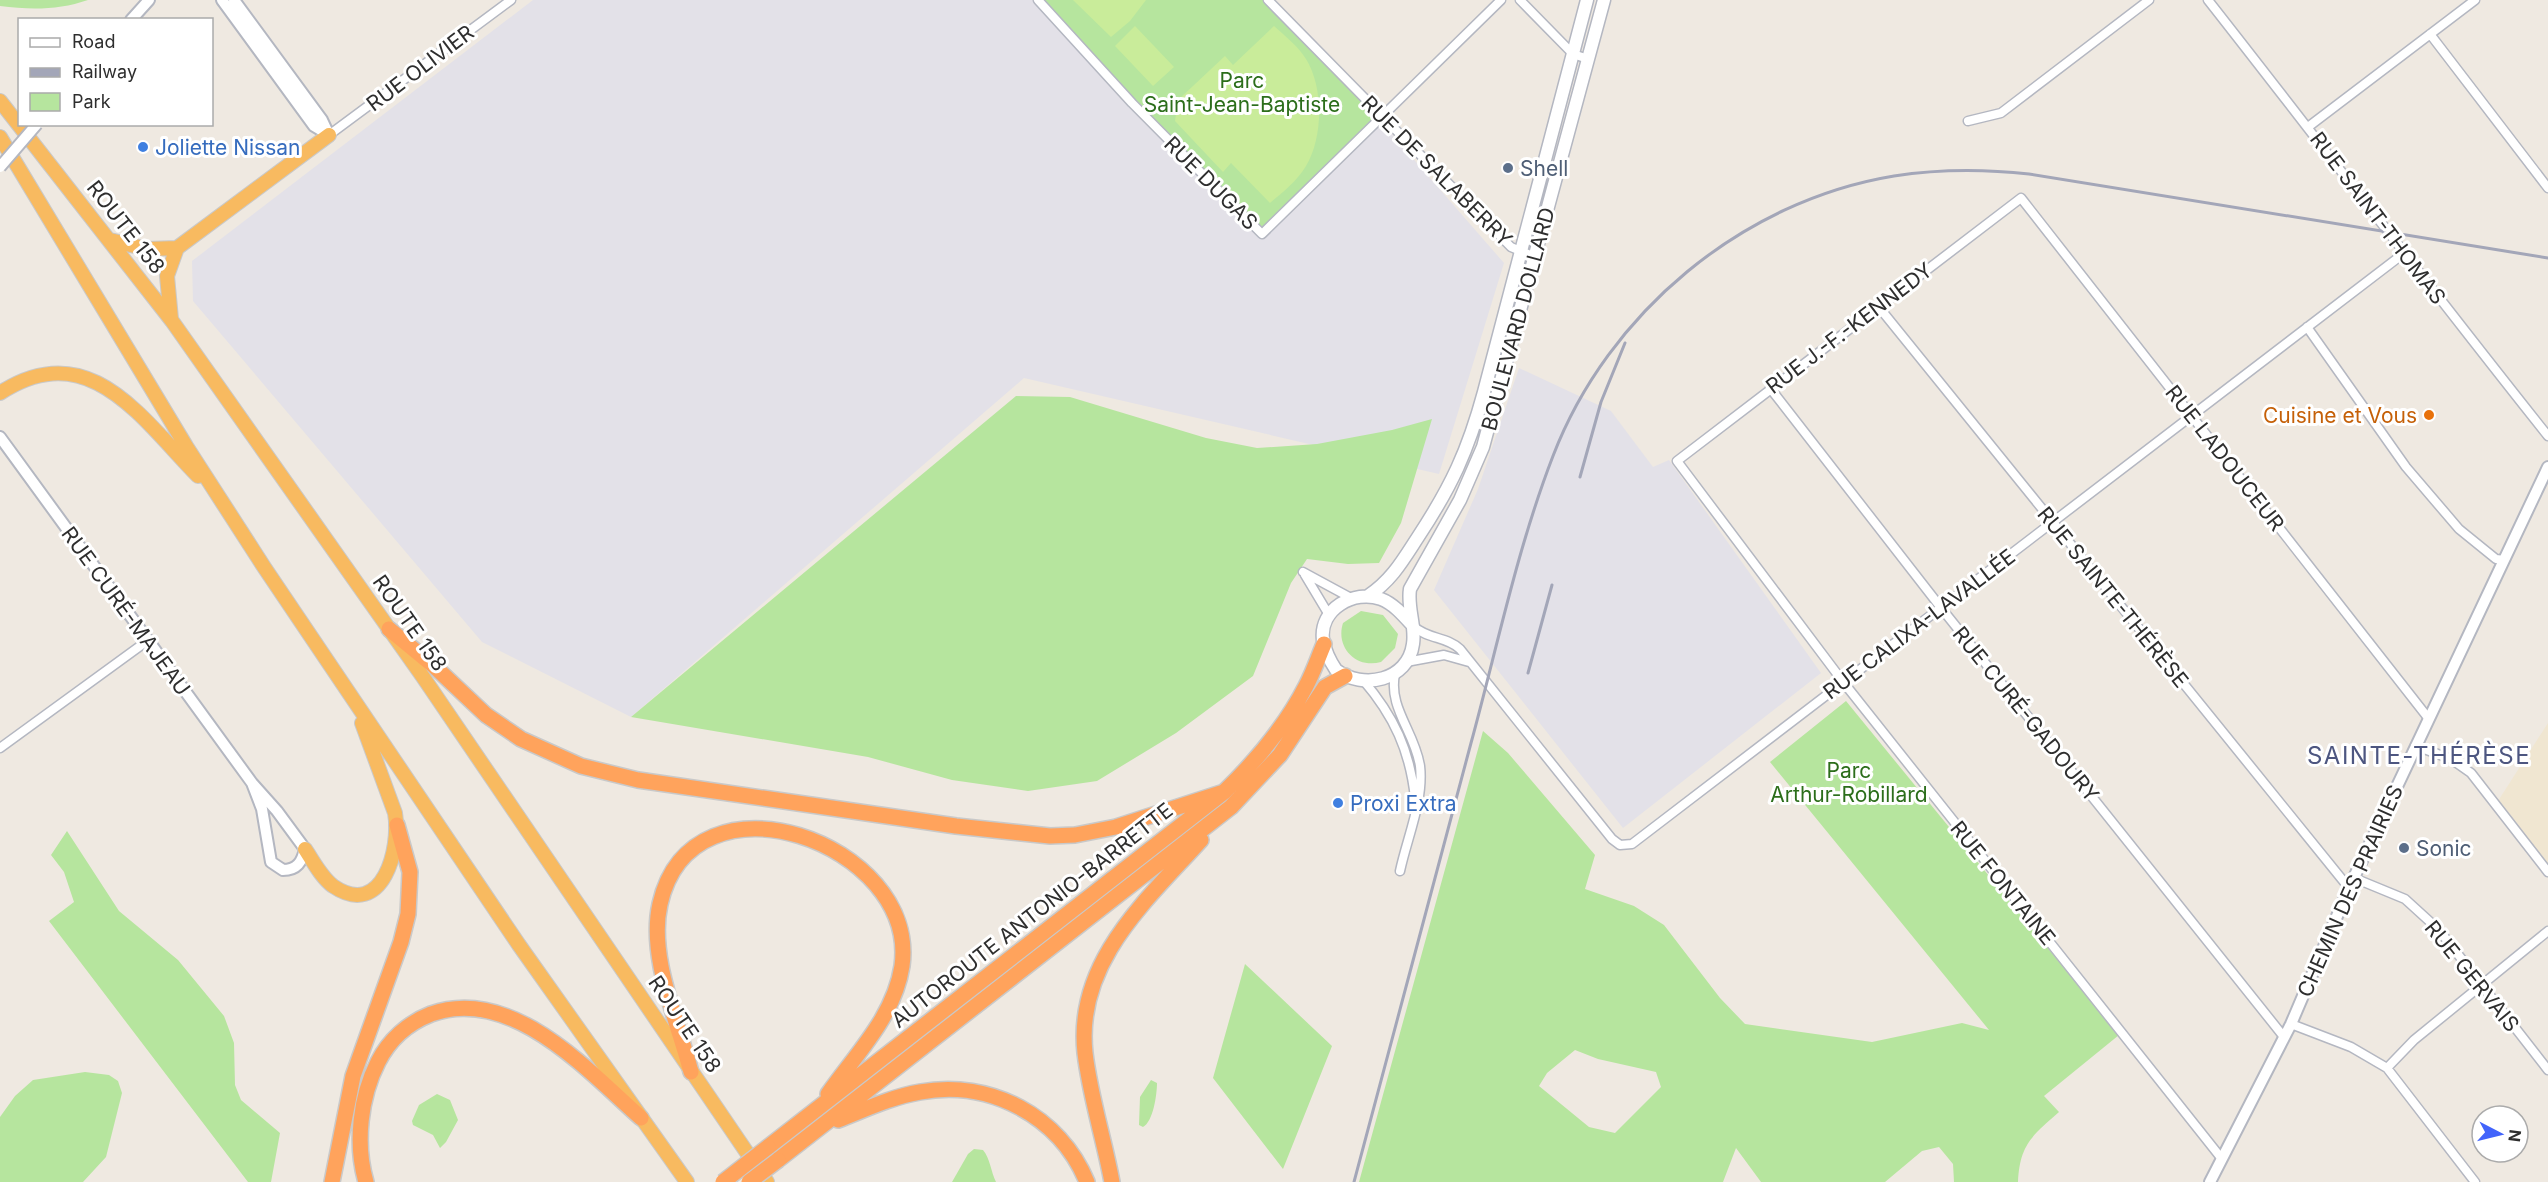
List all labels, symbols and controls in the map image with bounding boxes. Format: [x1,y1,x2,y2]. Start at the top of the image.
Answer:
legend [18,18,213,126]
street label: RUE OLIVIER [362,20,478,116]
text: Road [72,31,115,52]
text: Railway [72,61,137,82]
park label: Parc Saint-Jean-Baptiste [1144,68,1340,117]
street label: RUE DE SALABERRY [1356,90,1518,252]
text: Park [72,91,111,112]
street label: RUE SAINT-THOMAS [2305,127,2451,309]
street label: RUE DUGAS [1159,131,1263,235]
place label: Joliette Nissan [155,135,300,160]
marker: Joliette Nissan [136,140,150,154]
place label: Shell [1520,156,1568,181]
marker: Shell [1501,161,1515,175]
street label: ROUTE 158 [82,175,170,279]
street label: BOULEVARD DOLLARD [1476,205,1560,433]
street label: RUE J.-F.-KENNEDY [1761,257,1937,399]
street label: RUE LADOUCEUR [2160,380,2290,536]
place label: Cuisine et Vous [2263,403,2417,428]
marker: Cuisine et Vous [2422,408,2436,422]
street label: RUE SAINTE-THÉRÈSE [2032,501,2194,692]
street label: RUE CURÉ-MAJEAU [56,521,196,700]
street label: RUE CALIXA-LAVALLÉE [1817,543,2020,704]
street label: ROUTE 158 [368,570,452,676]
street label: RUE CURÉ-GADOURY [1948,621,2105,807]
district label: SAINTE-THÉRÈSE [2307,740,2531,770]
park label: Parc Arthur-Robillard [1770,758,1928,807]
street label: CHEMIN DES PRAIRIES [2292,781,2408,1001]
place label: Proxi Extra [1350,791,1457,816]
marker: Proxi Extra [1331,796,1345,810]
street label: AUTOROUTE ANTONIO-BARRETTE [886,797,1178,1033]
street label: RUE FONTAINE [1945,816,2061,950]
place label: Sonic [2416,836,2472,861]
marker: Sonic [2397,841,2411,855]
street label: RUE GERVAIS [2420,915,2524,1037]
street label: ROUTE 158 [643,971,727,1077]
north arrow [2470,1104,2530,1164]
text: N [2504,1129,2526,1143]

